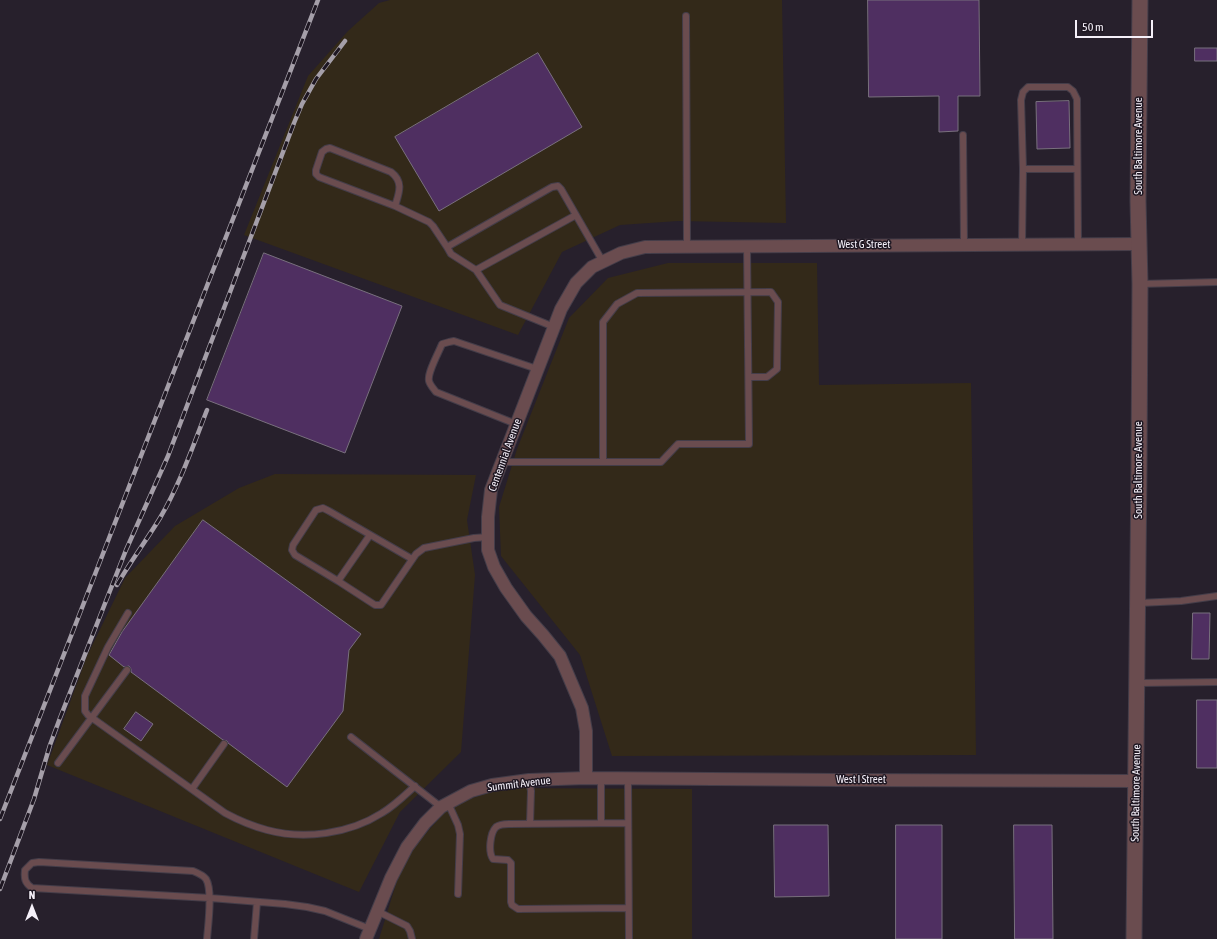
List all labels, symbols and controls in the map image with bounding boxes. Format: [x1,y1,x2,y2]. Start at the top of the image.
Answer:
scale bar [1077,12,1155,38]
text: 50 m [1082,20,1104,34]
street label: South Baltimore Avenue [1132,97,1146,195]
street label: West G Street [838,238,890,252]
street label: Centennial Avenue [486,417,524,493]
street label: South Baltimore Avenue [1132,421,1146,519]
street label: South Baltimore Avenue [1129,744,1143,842]
street label: West I Street [836,773,886,787]
street label: Summit Avenue [487,774,551,794]
north arrow [12,887,52,927]
text: N [29,889,35,901]

